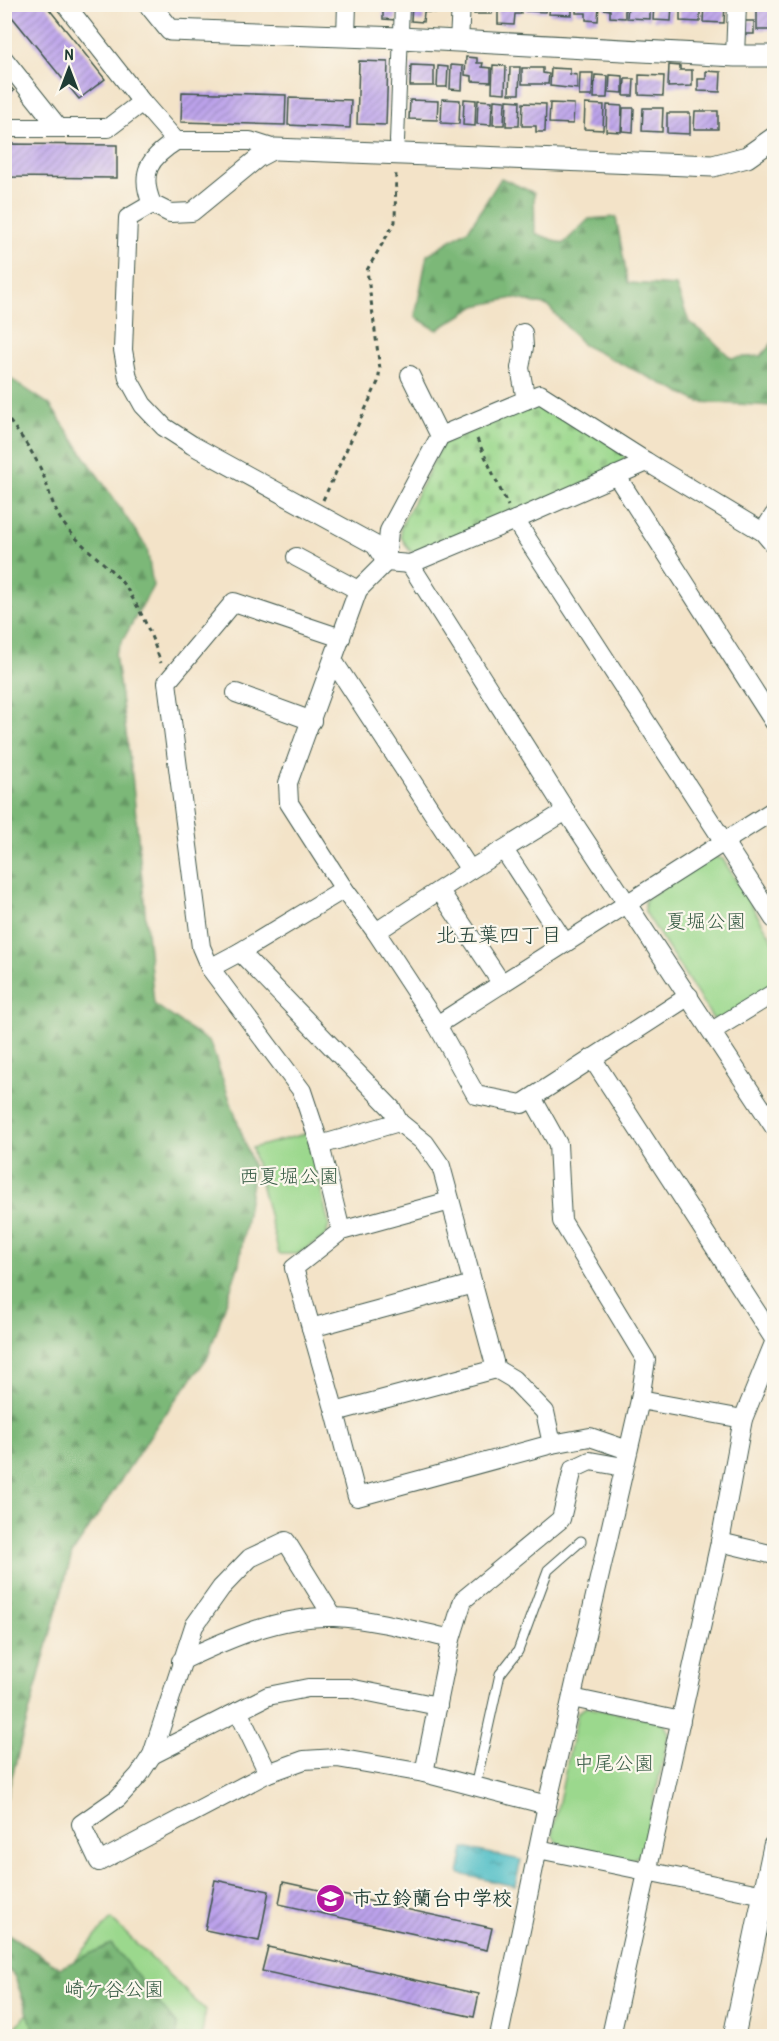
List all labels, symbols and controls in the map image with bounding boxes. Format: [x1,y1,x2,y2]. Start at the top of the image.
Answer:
north arrow [39,39,99,99]
text: N [65,43,74,65]
park label: 夏堀公園 [666,907,746,934]
district label: 北五葉四丁目 [436,920,562,949]
park label: 西夏堀公園 [239,1162,339,1189]
park label: 中尾公園 [574,1749,654,1776]
school or university icon: 市立鈴蘭台中学校 [315,1882,347,1914]
place label: 市立鈴蘭台中学校 [352,1884,512,1911]
park label: 崎ケ谷公園 [64,1975,164,2002]

